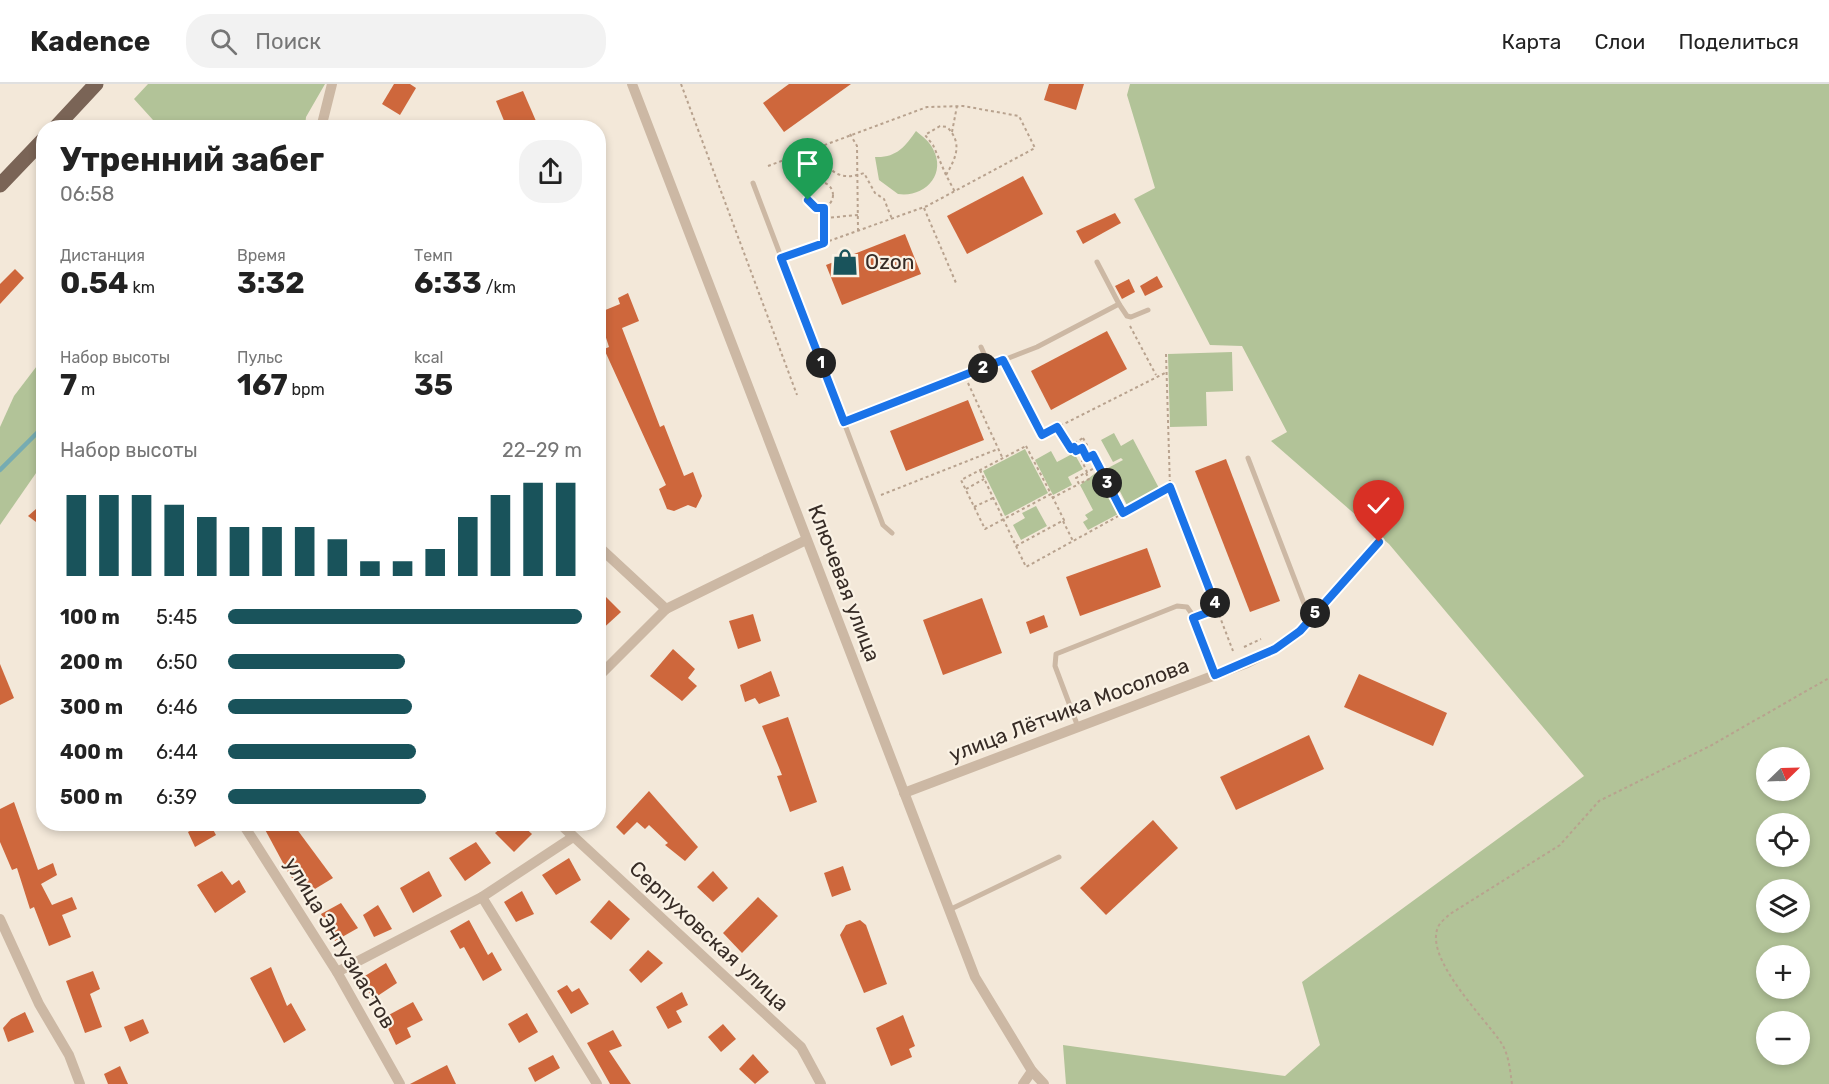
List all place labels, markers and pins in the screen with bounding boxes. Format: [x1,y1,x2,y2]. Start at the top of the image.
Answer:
pin [782,138,833,200]
shop icon: Ozon [830,247,860,277]
place label: Ozon [865,249,915,274]
pin: 1 [806,348,836,378]
pin: 2 [968,353,998,383]
pin: 3 [1092,468,1122,498]
pin [1353,480,1404,542]
pin: 4 [1200,588,1230,618]
pin: 5 [1300,598,1330,628]

